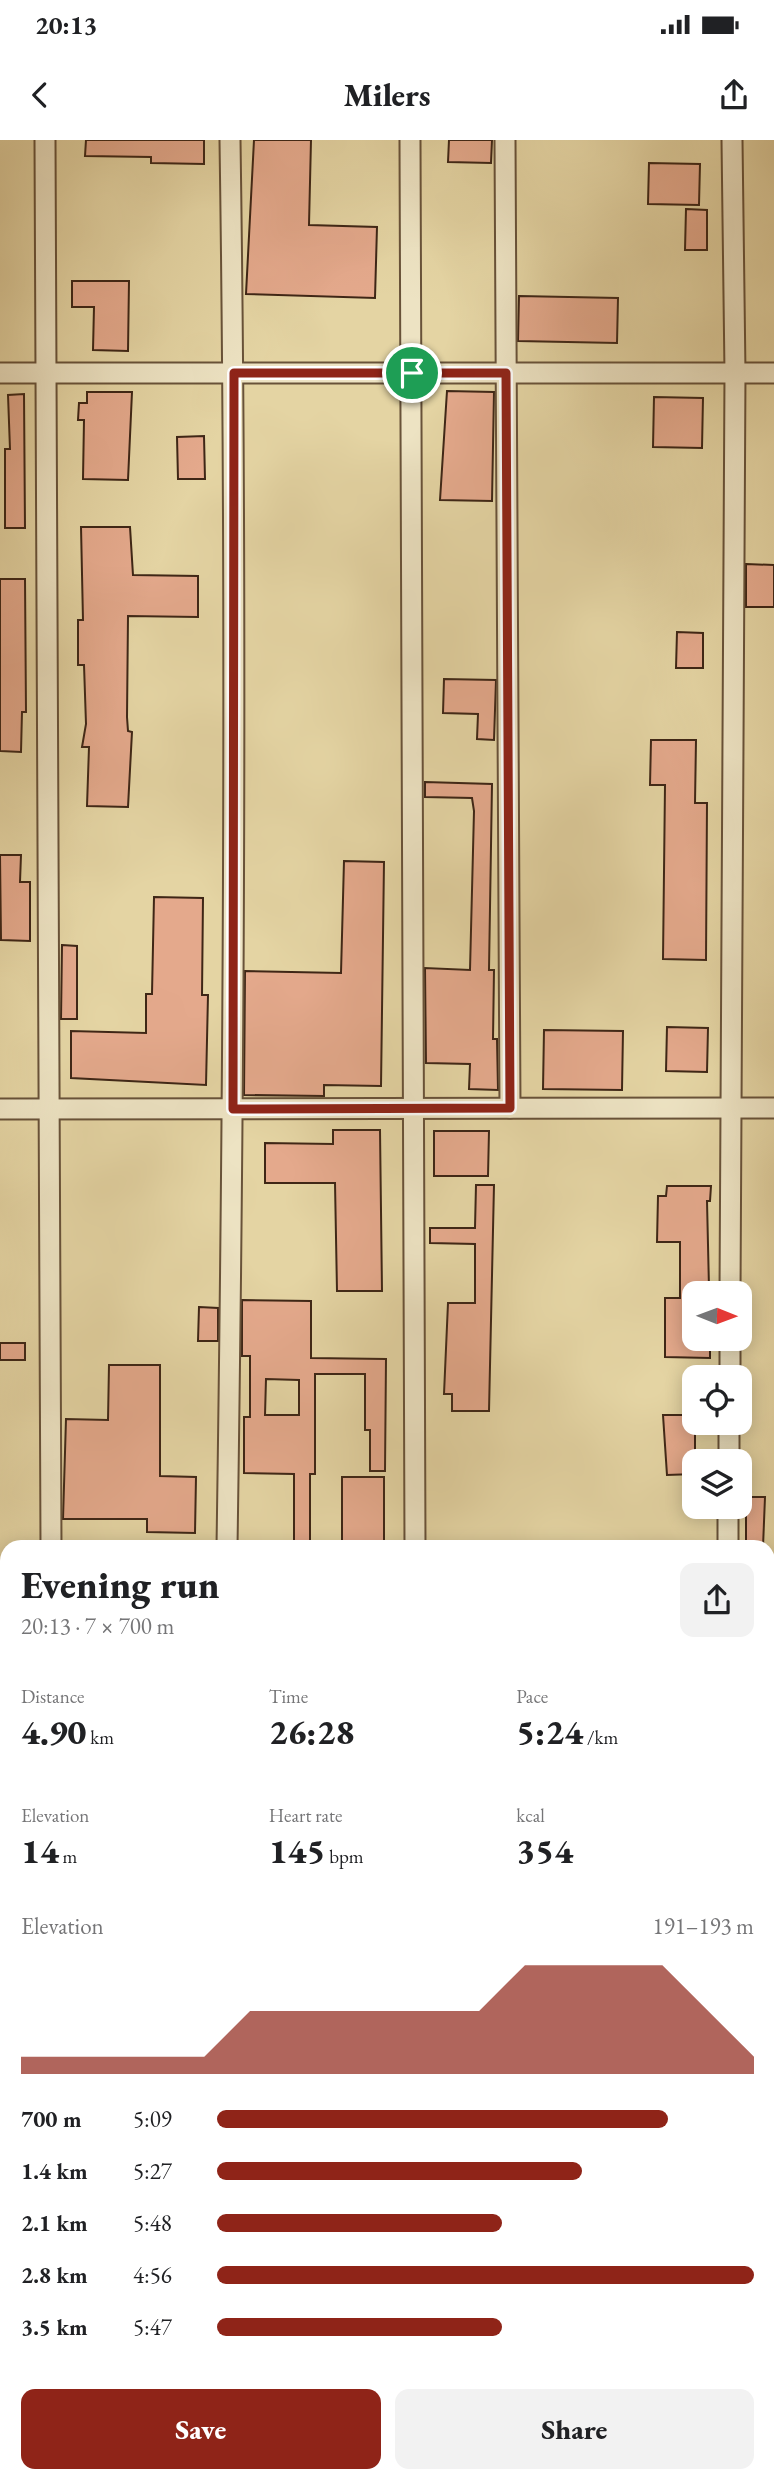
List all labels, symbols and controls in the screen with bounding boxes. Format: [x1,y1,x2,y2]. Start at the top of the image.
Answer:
text: 20:13 [35,8,97,42]
text: Milers [343,74,431,116]
icon: back [21,76,59,114]
icon: share [715,76,753,114]
pin [382,343,442,403]
icon: arrive [393,354,431,392]
north arrow [682,1281,752,1351]
map controls [682,1281,752,1519]
button: locate [682,1365,752,1435]
button: layers [682,1449,752,1519]
text: Evening run [21,1560,219,1609]
button: share [680,1563,754,1637]
text: 20:13 · 7 × 700 m [21,1611,174,1641]
text: Distance [21,1684,84,1709]
text: Time [269,1684,308,1709]
text: Pace [516,1684,548,1709]
text: 4.90 [21,1709,87,1754]
text: 26:28 [269,1709,354,1754]
text: 5:24 [516,1709,583,1754]
text: km [87,1725,114,1750]
text: /km [583,1725,618,1750]
text: Elevation [21,1803,89,1828]
text: Heart rate [269,1803,342,1828]
text: kcal [516,1803,545,1828]
text: 14 [21,1828,59,1873]
text: 145 [269,1828,325,1873]
text: 354 [516,1828,573,1873]
text: m [59,1844,77,1869]
text: bpm [325,1844,364,1869]
text: Elevation [21,1911,104,1941]
text: 191–193 m [653,1911,754,1941]
text: 700 m [21,2104,82,2134]
text: 5:09 [133,2104,172,2134]
text: 1.4 km [21,2156,88,2186]
text: 5:27 [133,2156,172,2186]
text: 2.1 km [21,2208,88,2238]
text: 5:48 [133,2208,172,2238]
text: 2.8 km [21,2260,88,2290]
text: 4:56 [133,2260,172,2290]
text: 3.5 km [21,2312,88,2342]
text: 5:47 [133,2312,172,2342]
button: Save [21,2389,381,2469]
button: Share [395,2389,754,2469]

